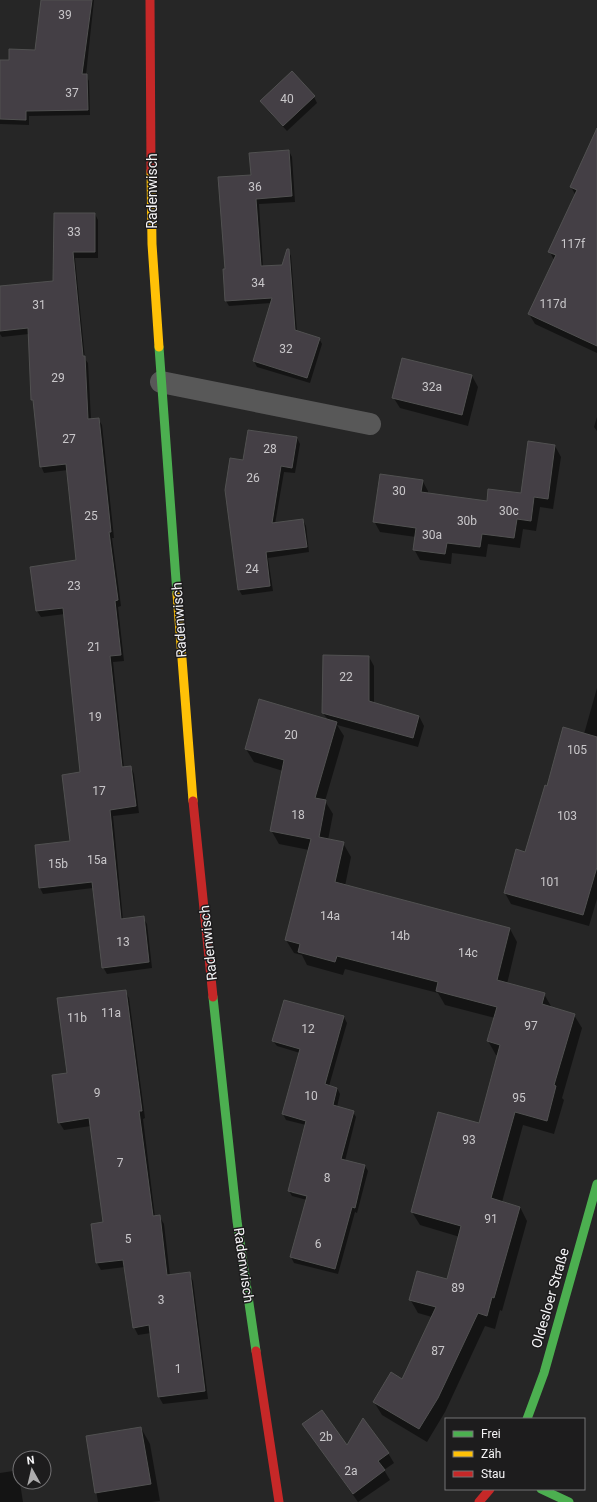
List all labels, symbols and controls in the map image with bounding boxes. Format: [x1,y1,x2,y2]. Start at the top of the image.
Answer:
house number: 39 [58,8,72,22]
house number: 37 [65,86,79,100]
house number: 40 [280,92,294,106]
street label: Radenwisch [144,153,160,229]
house number: 36 [248,180,262,194]
house number: 33 [67,225,81,239]
house number: 117f [561,237,586,251]
house number: 34 [251,276,265,290]
house number: 117d [540,297,567,311]
house number: 31 [32,298,46,312]
house number: 32 [279,342,293,356]
house number: 29 [51,371,65,385]
house number: 32a [422,380,442,394]
house number: 27 [62,432,76,446]
house number: 28 [263,442,277,456]
house number: 26 [246,471,260,485]
house number: 30 [392,484,406,498]
house number: 30c [499,504,519,518]
house number: 25 [84,509,98,523]
house number: 30b [457,514,477,528]
house number: 30a [422,528,442,542]
house number: 24 [245,562,259,576]
house number: 23 [67,579,81,593]
street label: Radenwisch [168,582,190,658]
house number: 21 [87,640,101,654]
house number: 22 [339,670,353,684]
house number: 19 [88,710,102,724]
house number: 20 [284,728,298,742]
house number: 105 [567,743,587,757]
house number: 17 [92,784,106,798]
house number: 18 [291,808,305,822]
house number: 103 [557,809,577,823]
house number: 15a [87,853,107,867]
house number: 15b [48,857,68,871]
house number: 101 [540,875,560,889]
street label: Radenwisch [196,905,220,981]
house number: 14a [320,909,340,923]
house number: 14b [390,929,410,943]
house number: 13 [116,935,130,949]
house number: 14c [458,946,478,960]
house number: 11a [101,1006,121,1020]
house number: 11b [67,1011,87,1025]
house number: 97 [524,1019,538,1033]
house number: 12 [301,1022,315,1036]
house number: 9 [94,1086,100,1100]
house number: 10 [304,1089,318,1103]
house number: 95 [512,1091,526,1105]
house number: 93 [462,1133,476,1147]
house number: 7 [117,1156,124,1170]
house number: 8 [324,1171,331,1185]
house number: 91 [484,1212,498,1226]
street label: Radenwisch [231,1227,257,1303]
house number: 5 [125,1232,132,1246]
house number: 6 [315,1237,322,1251]
street label: Oldesloer Straße [528,1246,572,1350]
house number: 89 [451,1281,465,1295]
house number: 3 [158,1293,164,1307]
house number: 87 [431,1344,445,1358]
house number: 1 [175,1362,181,1376]
legend [445,1418,585,1490]
text: Frei [481,1427,501,1441]
house number: 2b [319,1430,333,1444]
text: Zäh [481,1447,501,1461]
north arrow [12,1450,52,1490]
text: N [26,1454,36,1468]
house number: 2a [344,1464,358,1478]
text: Stau [481,1467,505,1481]

